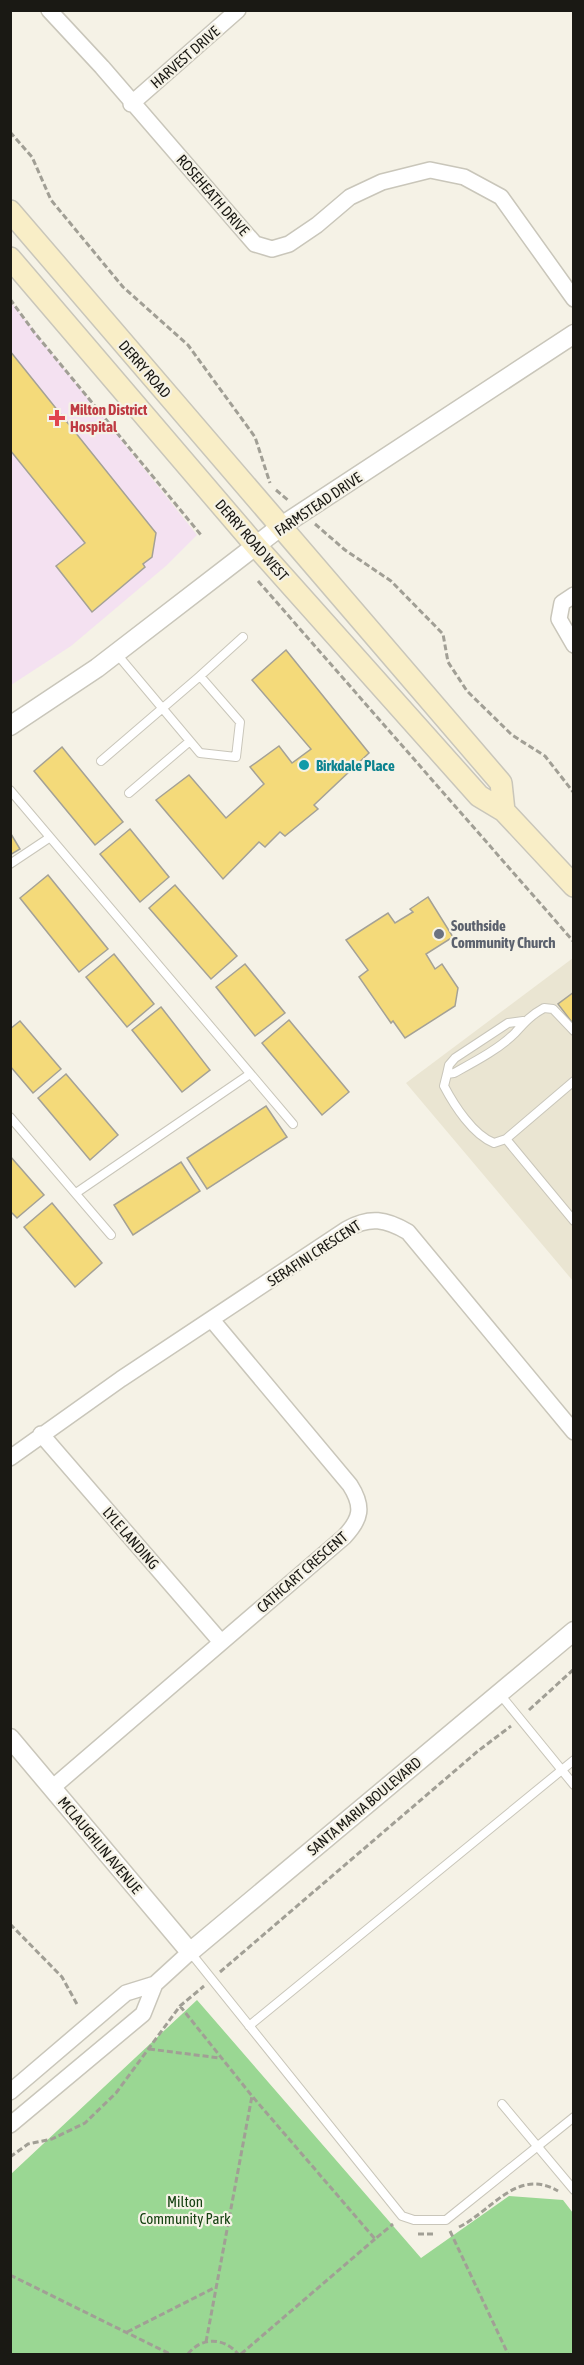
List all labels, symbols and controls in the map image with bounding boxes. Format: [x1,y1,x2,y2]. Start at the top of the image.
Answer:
street label: HARVEST DRIVE [147,22,223,91]
street label: ROSEHEATH DRIVE [173,151,253,239]
street label: DERRY ROAD [116,337,174,401]
place label: Milton District Hospital [70,401,148,435]
marker: Milton District Hospital [48,409,66,427]
street label: FARMSTEAD DRIVE [271,468,365,539]
street label: DERRY ROAD WEST [212,496,292,585]
place label: Birkdale Place [316,757,395,774]
marker: Birkdale Place [297,758,311,772]
place label: Southside Community Church [451,917,555,951]
marker: Southside Community Church [432,927,446,941]
street label: SERAFINI CRESCENT [264,1216,364,1289]
street label: LYLE LANDING [99,1503,163,1573]
street label: CATHCART CRESCENT [253,1528,351,1616]
street label: SANTA MARIA BOULEVARD [304,1753,424,1859]
street label: MCLAUGHLIN AVENUE [55,1793,146,1897]
park label: Milton Community Park [140,2193,231,2227]

